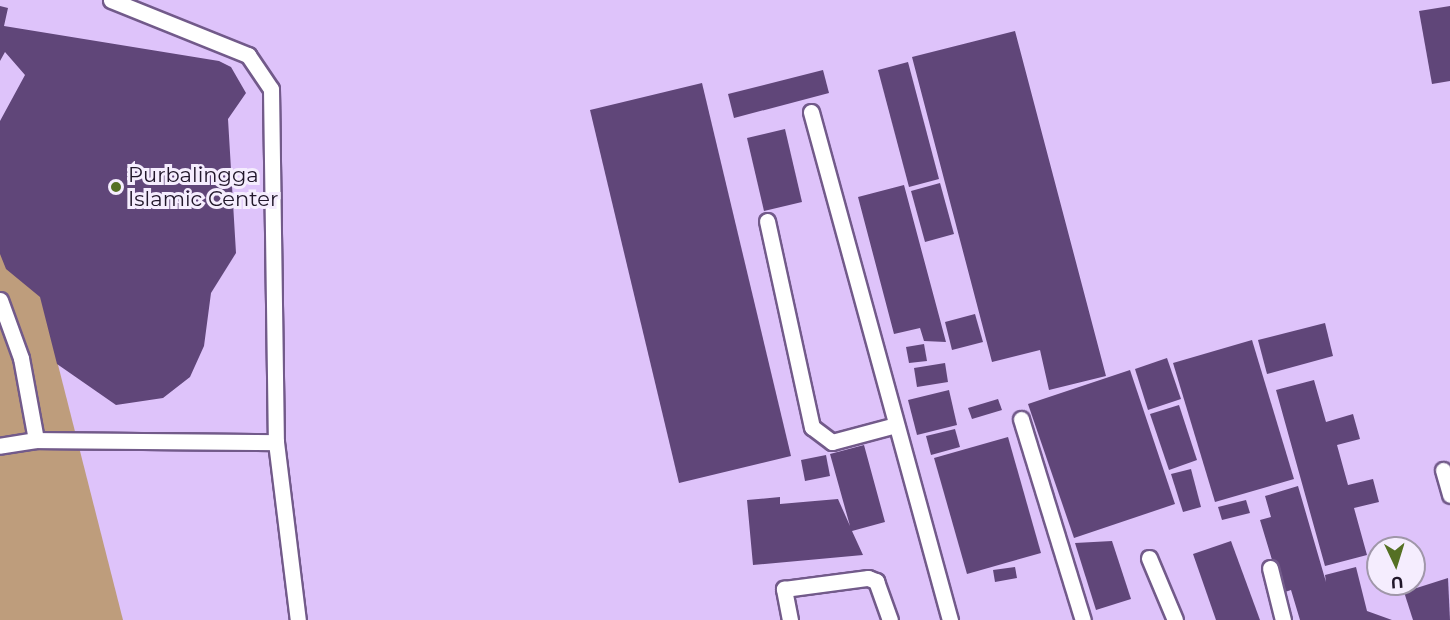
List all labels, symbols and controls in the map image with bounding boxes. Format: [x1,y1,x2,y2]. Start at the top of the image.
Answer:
place label: Purbalingga Islamic Center [128,162,278,212]
marker: Purbalingga Islamic Center [109,180,123,194]
north arrow [1366,536,1426,596]
text: U [1390,573,1404,592]

